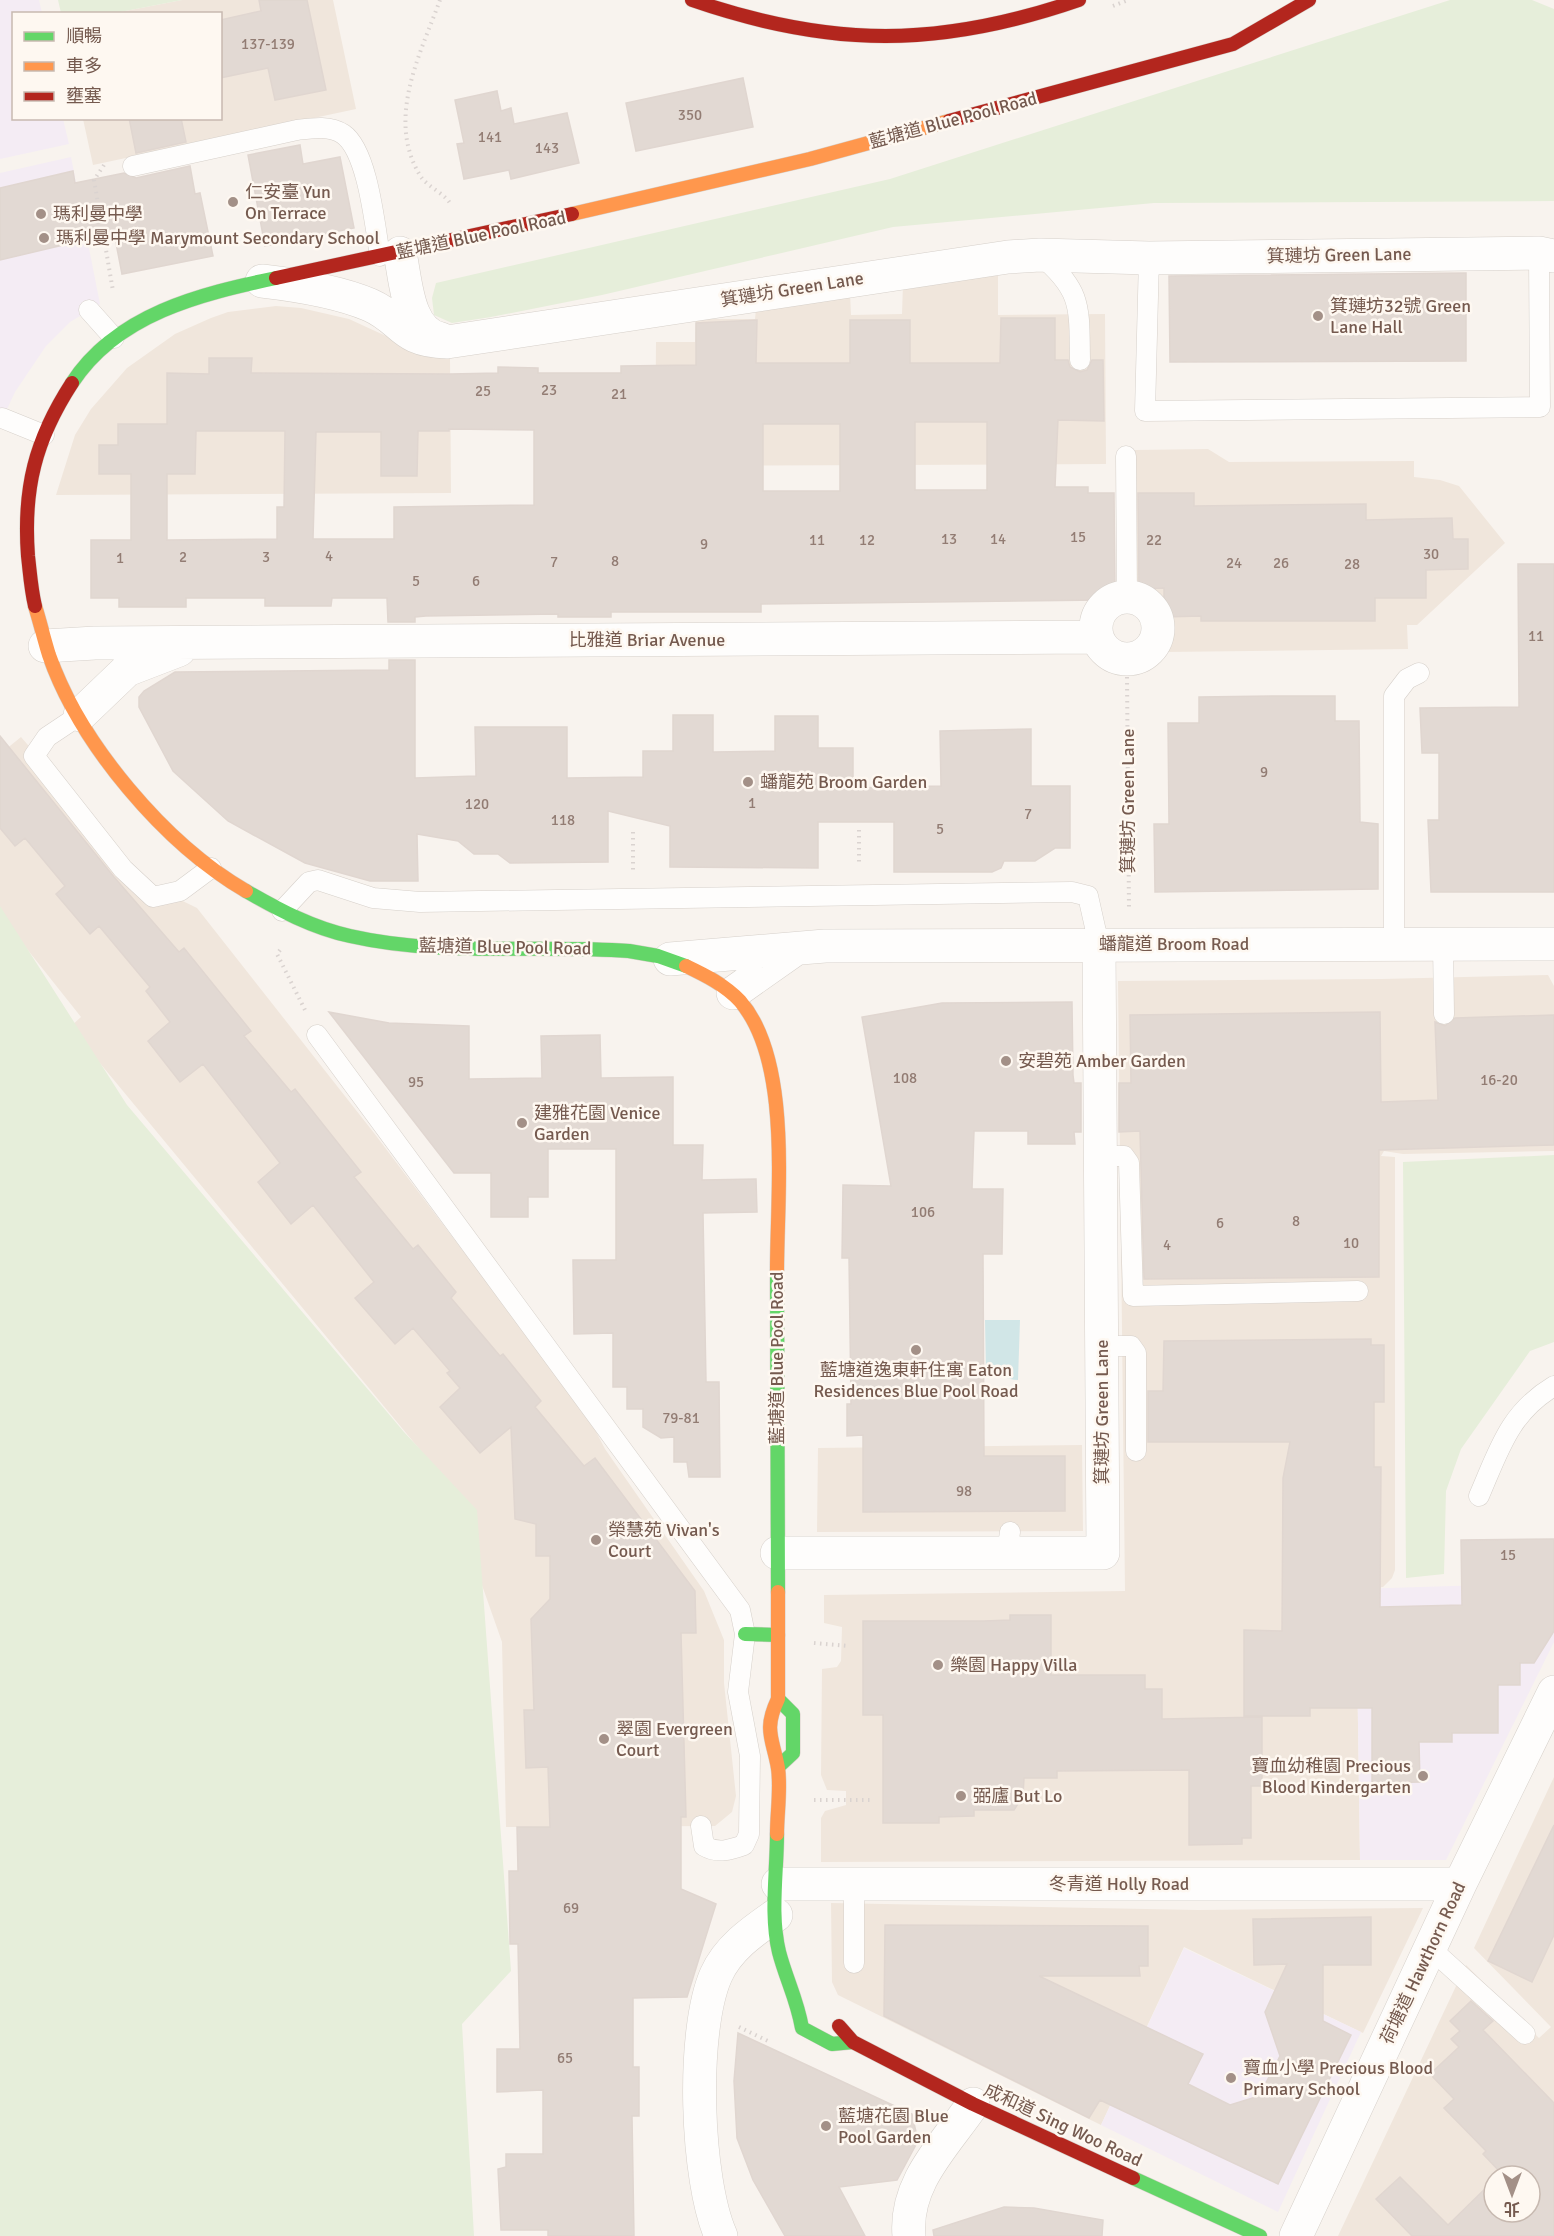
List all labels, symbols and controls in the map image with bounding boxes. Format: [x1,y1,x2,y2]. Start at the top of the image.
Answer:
legend [12,12,222,120]
text: 順暢 [66,25,102,47]
house number: 137-139 [241,35,295,53]
text: 車多 [66,55,102,77]
text: 壅塞 [66,85,102,107]
street label: 藍塘道 Blue Pool Road [867,87,1039,153]
house number: 350 [678,106,702,124]
house number: 141 [478,128,502,146]
house number: 143 [535,139,559,157]
place label: 仁安臺 Yun On Terrace [245,181,331,224]
marker: 仁安臺 Yun On Terrace [226,195,240,209]
place label: 瑪利曼中學 [53,203,143,225]
street label: 藍塘道 Blue Pool Road [394,206,568,264]
marker: 瑪利曼中學 [34,207,48,221]
place label: 瑪利曼中學 Marymount Secondary School [56,227,380,249]
marker: 瑪利曼中學 Marymount Secondary School [37,231,51,245]
street label: 箕璉坊 Green Lane [1266,243,1412,267]
street label: 箕璉坊 Green Lane [719,267,865,311]
place label: 箕璉坊32號 Green Lane Hall [1330,295,1471,338]
marker: 箕璉坊32號 Green Lane Hall [1311,309,1325,323]
house number: 23 [541,381,557,399]
house number: 25 [475,382,491,400]
house number: 21 [611,385,627,403]
house number: 15 [1070,528,1086,546]
house number: 13 [941,530,957,548]
house number: 14 [990,530,1006,548]
house number: 11 [809,531,825,549]
house number: 12 [859,531,875,549]
house number: 22 [1146,531,1162,549]
house number: 9 [700,535,708,553]
house number: 30 [1423,545,1439,563]
house number: 4 [325,547,333,565]
house number: 2 [179,548,187,566]
house number: 3 [262,548,270,566]
house number: 1 [116,549,124,567]
house number: 8 [611,552,619,570]
house number: 7 [550,553,558,571]
house number: 24 [1226,554,1242,572]
house number: 26 [1273,554,1289,572]
house number: 28 [1344,555,1360,573]
house number: 5 [412,572,420,590]
house number: 6 [472,572,480,590]
house number: 11 [1528,627,1544,645]
street label: 比雅道 Briar Avenue [569,629,725,651]
street label: 箕璉坊 Green Lane [1117,729,1139,873]
house number: 9 [1260,763,1268,781]
place label: 蟠龍苑 Broom Garden [760,771,927,793]
marker: 蟠龍苑 Broom Garden [741,775,755,789]
house number: 1 [748,794,756,812]
house number: 120 [465,795,489,813]
house number: 7 [1024,805,1032,823]
house number: 118 [551,811,575,829]
house number: 5 [936,820,944,838]
street label: 蟠龍道 Broom Road [1099,933,1249,955]
street label: 藍塘道 Blue Pool Road [418,934,592,960]
place label: 安碧苑 Amber Garden [1018,1050,1186,1072]
marker: 安碧苑 Amber Garden [999,1054,1013,1068]
house number: 108 [893,1069,917,1087]
house number: 16-20 [1480,1071,1518,1089]
house number: 95 [408,1073,424,1091]
place label: 建雅花園 Venice Garden [534,1102,660,1145]
marker: 建雅花園 Venice Garden [515,1116,529,1130]
house number: 106 [911,1203,935,1221]
house number: 8 [1292,1212,1300,1230]
house number: 6 [1216,1214,1224,1232]
house number: 10 [1343,1234,1359,1252]
house number: 4 [1163,1236,1171,1254]
street label: 藍塘道 Blue Pool Road [766,1272,788,1444]
street label: 箕璉坊 Green Lane [1091,1340,1113,1484]
marker: 藍塘道逸東軒住寓 Eaton Residences Blue Pool Road [909,1343,923,1357]
place label: 藍塘道逸東軒住寓 Eaton Residences Blue Pool Road [814,1359,1018,1402]
house number: 79-81 [662,1409,700,1427]
house number: 98 [956,1482,972,1500]
place label: 榮慧苑 Vivan's Court [608,1519,720,1562]
marker: 榮慧苑 Vivan's Court [589,1533,603,1547]
house number: 15 [1500,1546,1516,1564]
place label: 樂園 Happy Villa [950,1654,1077,1676]
marker: 樂園 Happy Villa [931,1658,945,1672]
place label: 翠園 Evergreen Court [616,1718,733,1761]
marker: 翠園 Evergreen Court [597,1732,611,1746]
place label: 寶血幼稚園 Precious Blood Kindergarten [1251,1755,1411,1798]
marker: 寶血幼稚園 Precious Blood Kindergarten [1416,1769,1430,1783]
place label: 弼廬 But Lo [973,1785,1062,1807]
marker: 弼廬 But Lo [954,1789,968,1803]
street label: 冬青道 Holly Road [1049,1873,1189,1895]
street label: 荷塘道 Hawthorn Road [1376,1878,1470,2048]
house number: 69 [563,1899,579,1917]
house number: 65 [557,2049,573,2067]
place label: 寶血小學 Precious Blood Primary School [1243,2057,1433,2100]
marker: 寶血小學 Precious Blood Primary School [1224,2071,1238,2085]
street label: 成和道 Sing Woo Road [980,2079,1146,2171]
place label: 藍塘花園 Blue Pool Garden [838,2105,949,2148]
marker: 藍塘花園 Blue Pool Garden [819,2119,833,2133]
north arrow [1482,2164,1542,2224]
text: 北 [1504,2198,1520,2218]

